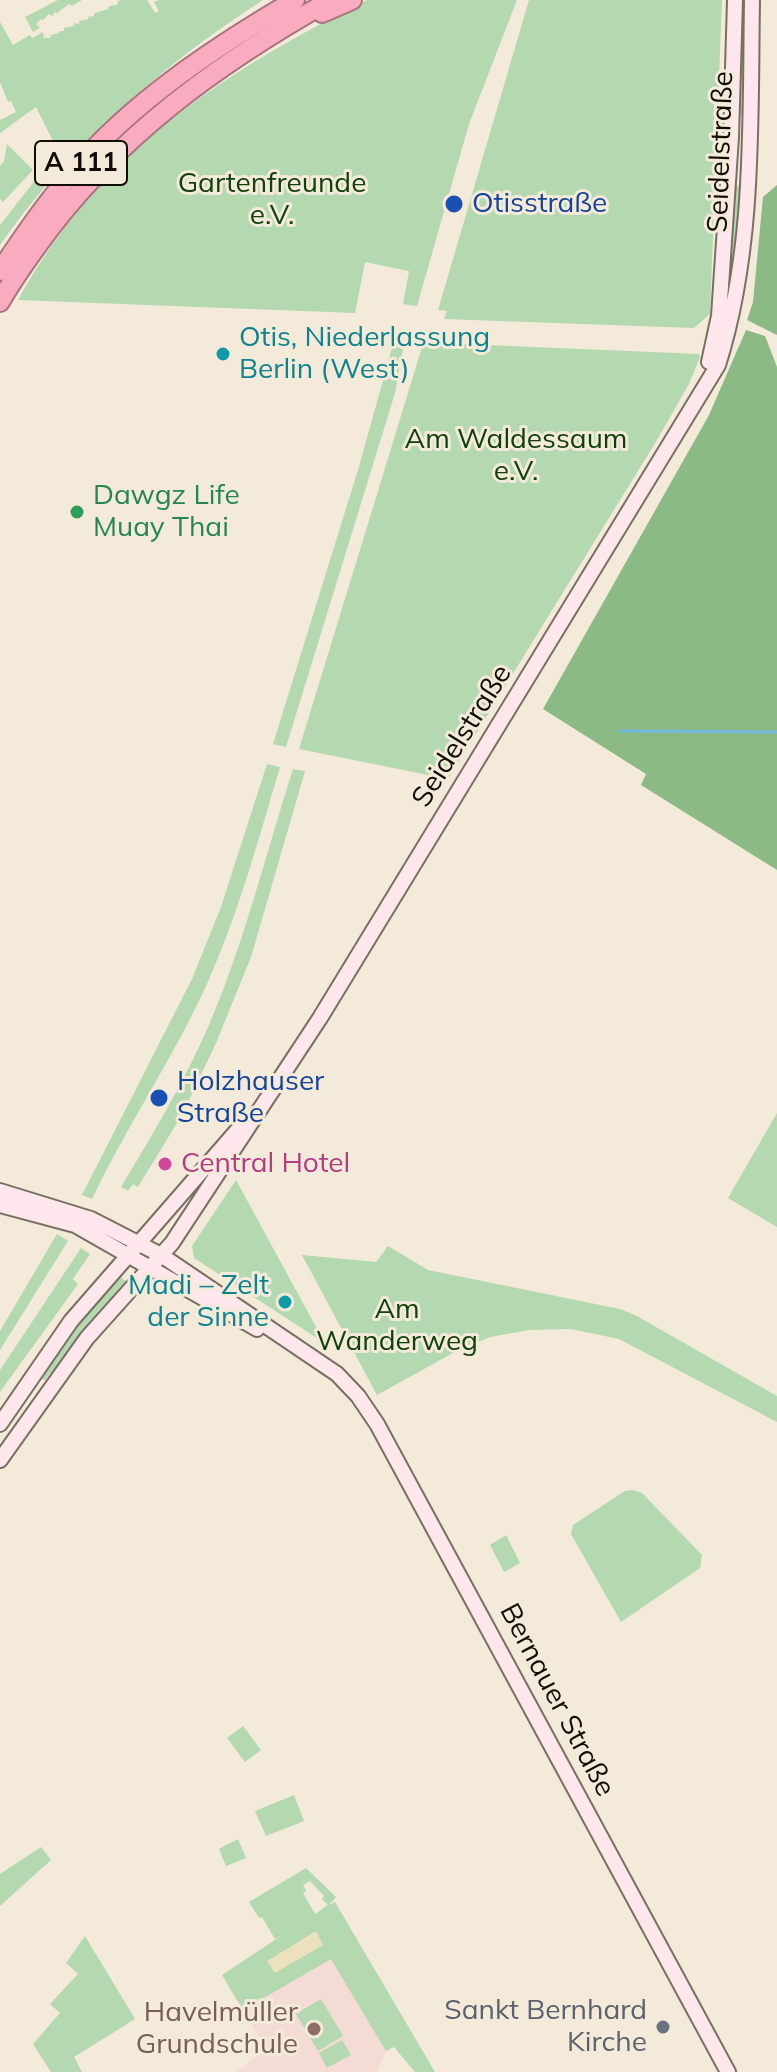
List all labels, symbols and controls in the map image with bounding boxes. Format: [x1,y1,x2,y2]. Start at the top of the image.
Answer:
street label: Seidelstraße [701,71,741,233]
road number: A 111 [35,141,127,185]
park label: Gartenfreunde e.V. [178,167,366,233]
place label: Otisstraße [472,187,607,221]
marker: Otisstraße [443,193,465,215]
place label: Otis, Niederlassung Berlin (West) [239,321,490,387]
marker: Otis, Niederlassung Berlin (West) [214,345,232,363]
park label: Am Waldessaum e.V. [405,423,627,489]
place label: Dawgz Life Muay Thai [93,479,240,545]
marker: Dawgz Life Muay Thai [68,503,86,521]
street label: Seidelstraße [405,659,519,813]
place label: Holzhauser Straße [177,1065,324,1131]
marker: Holzhauser Straße [148,1087,170,1109]
place label: Central Hotel [181,1147,350,1181]
marker: Central Hotel [156,1155,174,1173]
place label: Madi – Zelt der Sinne [128,1269,269,1335]
marker: Madi – Zelt der Sinne [276,1293,294,1311]
park label: Am Wanderweg [316,1293,478,1359]
street label: Bernauer Straße [492,1598,622,1802]
place label: Sankt Bernhard Kirche [444,1994,647,2060]
place label: Havelmüller Grundschule [136,1996,298,2062]
marker: Sankt Bernhard Kirche [654,2018,672,2036]
marker: Havelmüller Grundschule [305,2020,323,2038]

